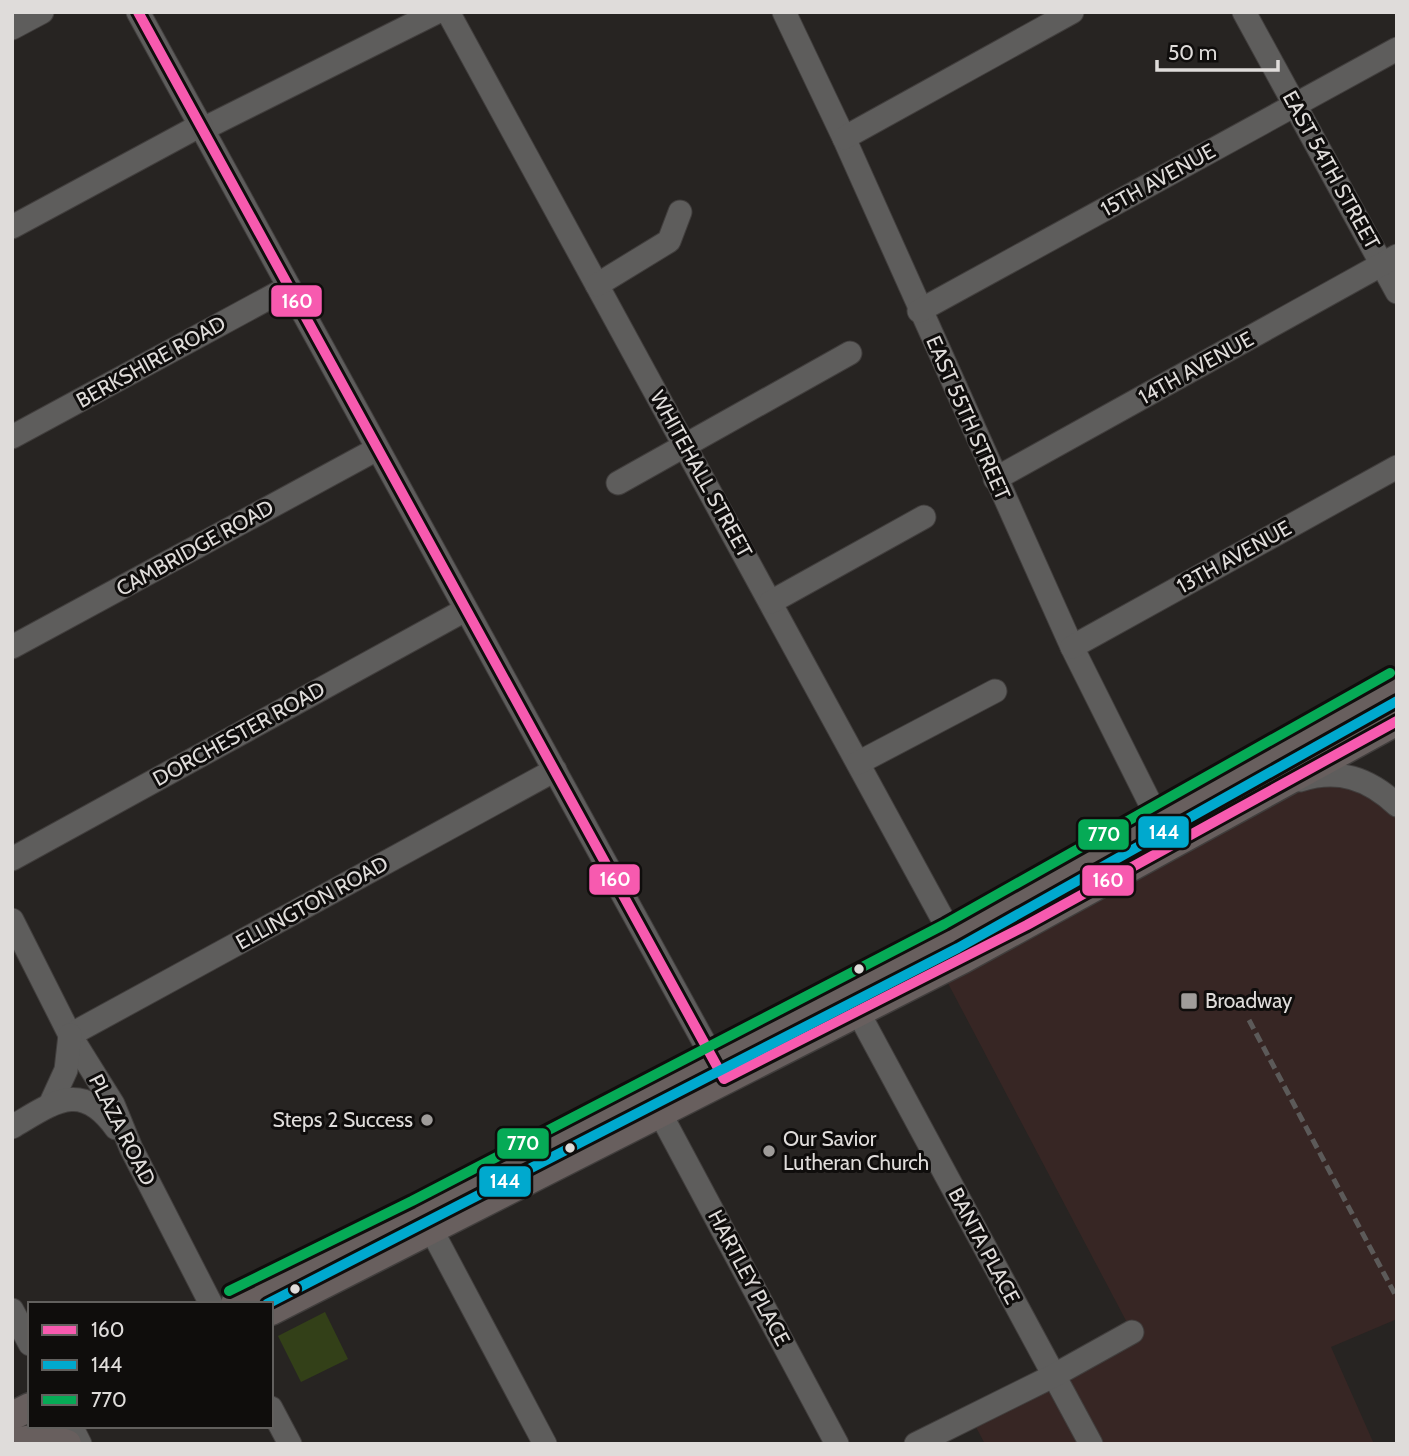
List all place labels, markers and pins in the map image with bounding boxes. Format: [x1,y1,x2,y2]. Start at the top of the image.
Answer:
unlabelled marker [852,962,866,976]
place label: Broadway [1205,988,1293,1013]
marker: Broadway [1179,991,1199,1011]
place label: Steps 2 Success [272,1107,413,1132]
marker: Steps 2 Success [419,1112,435,1128]
place label: Our Savior Lutheran Church [783,1126,929,1175]
unlabelled marker [563,1141,577,1155]
marker: Our Savior Lutheran Church [761,1143,777,1159]
unlabelled marker [288,1282,302,1296]

